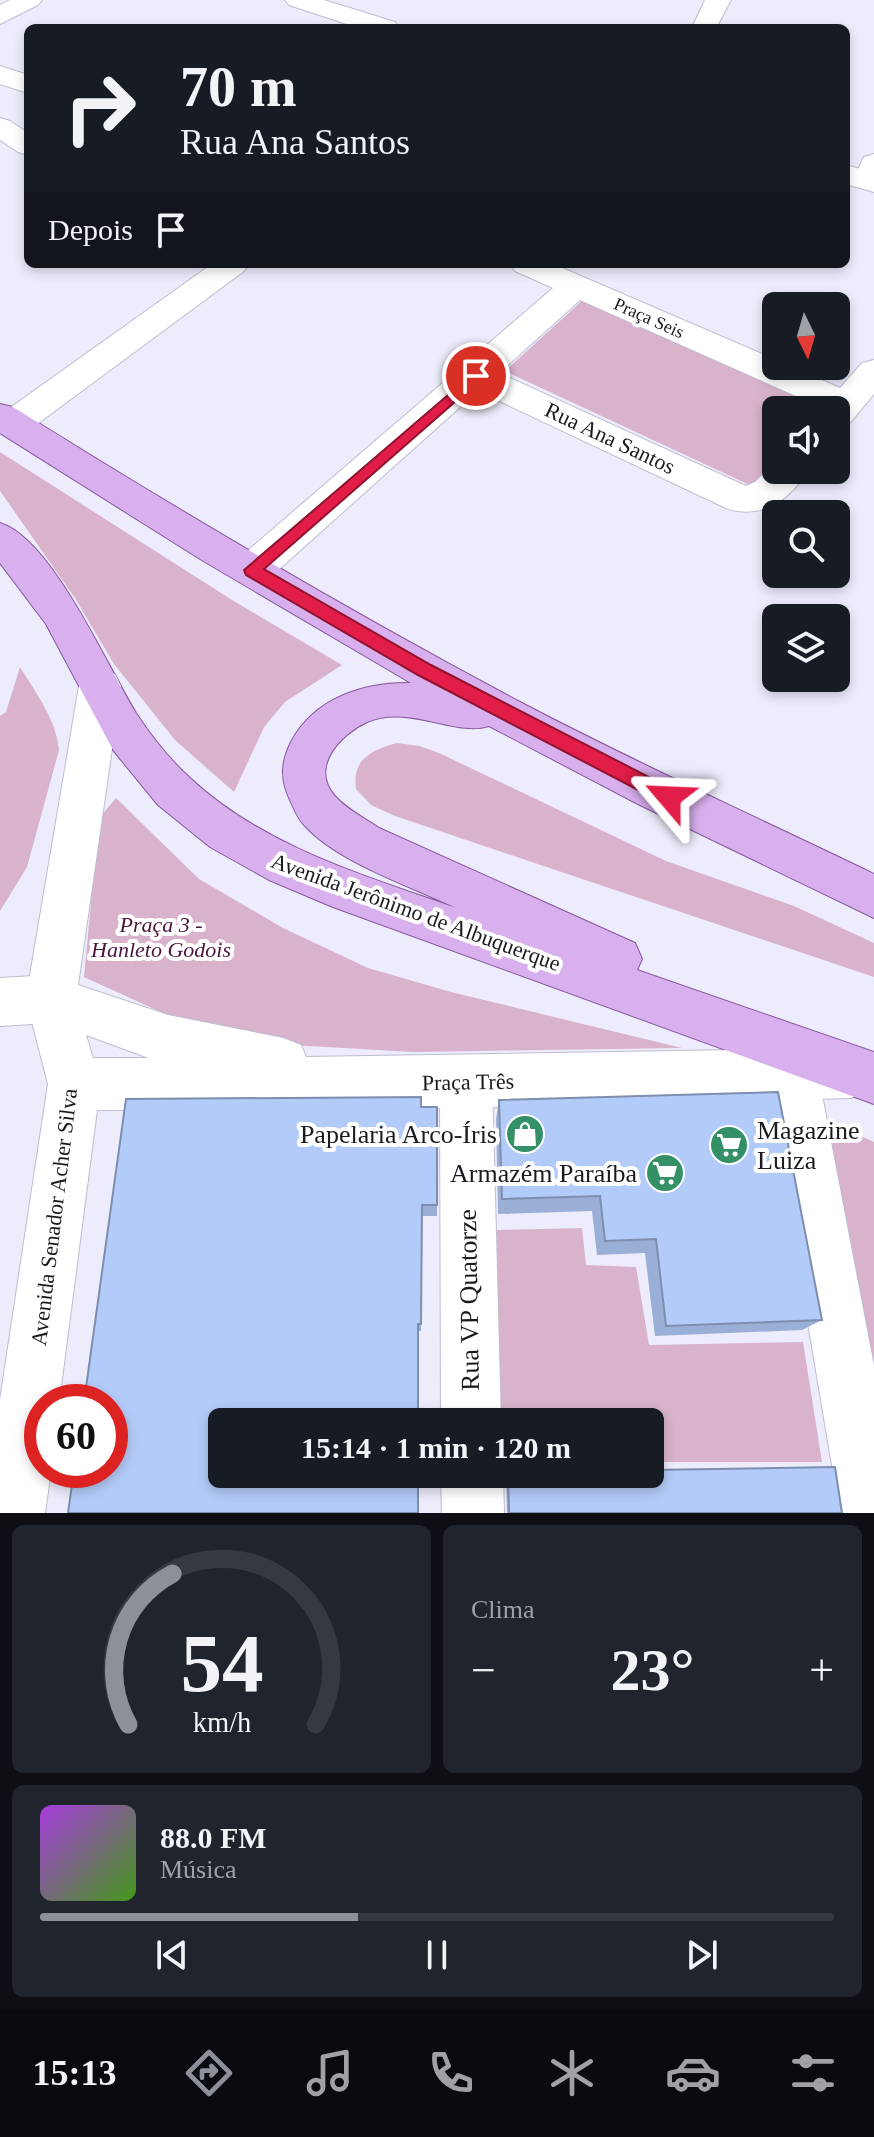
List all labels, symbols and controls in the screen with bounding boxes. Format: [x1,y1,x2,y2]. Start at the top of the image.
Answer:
icon: right [48,56,152,160]
text: 70 m [180,56,297,118]
text: Rua Ana Santos [180,122,410,162]
icon: arrive [149,208,193,252]
text: Depois [48,213,133,246]
north arrow [762,292,850,380]
map controls [762,292,850,692]
street label: Praça Seis [611,294,687,342]
pin [442,342,510,410]
icon: arrive [454,354,498,398]
button: sound [762,396,850,484]
street label: Rua Ana Santos [541,397,679,479]
button: search [762,500,850,588]
button: layers [762,604,850,692]
position arrow [627,755,711,839]
street label: Avenida Jerônimo de Albuquerque [268,848,564,976]
park label: Praça 3 - Hanleto Godois [90,912,231,962]
street label: Praça Três [422,1069,514,1095]
street label: Avenida Senador Acher Silva [26,1087,82,1347]
shop icon: Papelaria Arco-Íris [504,1113,546,1155]
place label: Magazine Luiza [757,1116,860,1175]
place label: Papelaria Arco-Íris [300,1120,497,1149]
supermarket icon: Magazine Luiza [708,1124,750,1166]
supermarket icon: Armazém Paraíba [644,1152,686,1194]
place label: Armazém Paraíba [450,1159,637,1188]
street label: Rua VP Quatorze [453,1209,485,1391]
speed limit sign: 60 [24,1384,128,1488]
text: 15:14 · 1 min · 120 m [301,1431,571,1464]
text: Clima [471,1595,535,1624]
text: 54 [180,1617,263,1709]
text: 23° [611,1637,695,1703]
text: − [471,1646,496,1695]
text: + [809,1646,834,1695]
text: km/h [192,1707,251,1738]
text: 88.0 FM [160,1821,267,1854]
text: Música [160,1855,237,1884]
icon: previous [150,1933,194,1977]
icon: pause [415,1933,459,1977]
icon: next [680,1933,724,1977]
icon: directions [181,2045,237,2101]
icon: music [302,2045,358,2101]
icon: phone [423,2045,479,2101]
icon: climate [544,2045,600,2101]
icon: car [665,2045,721,2101]
icon: filters [785,2045,841,2101]
text: 15:13 [32,2053,116,2093]

